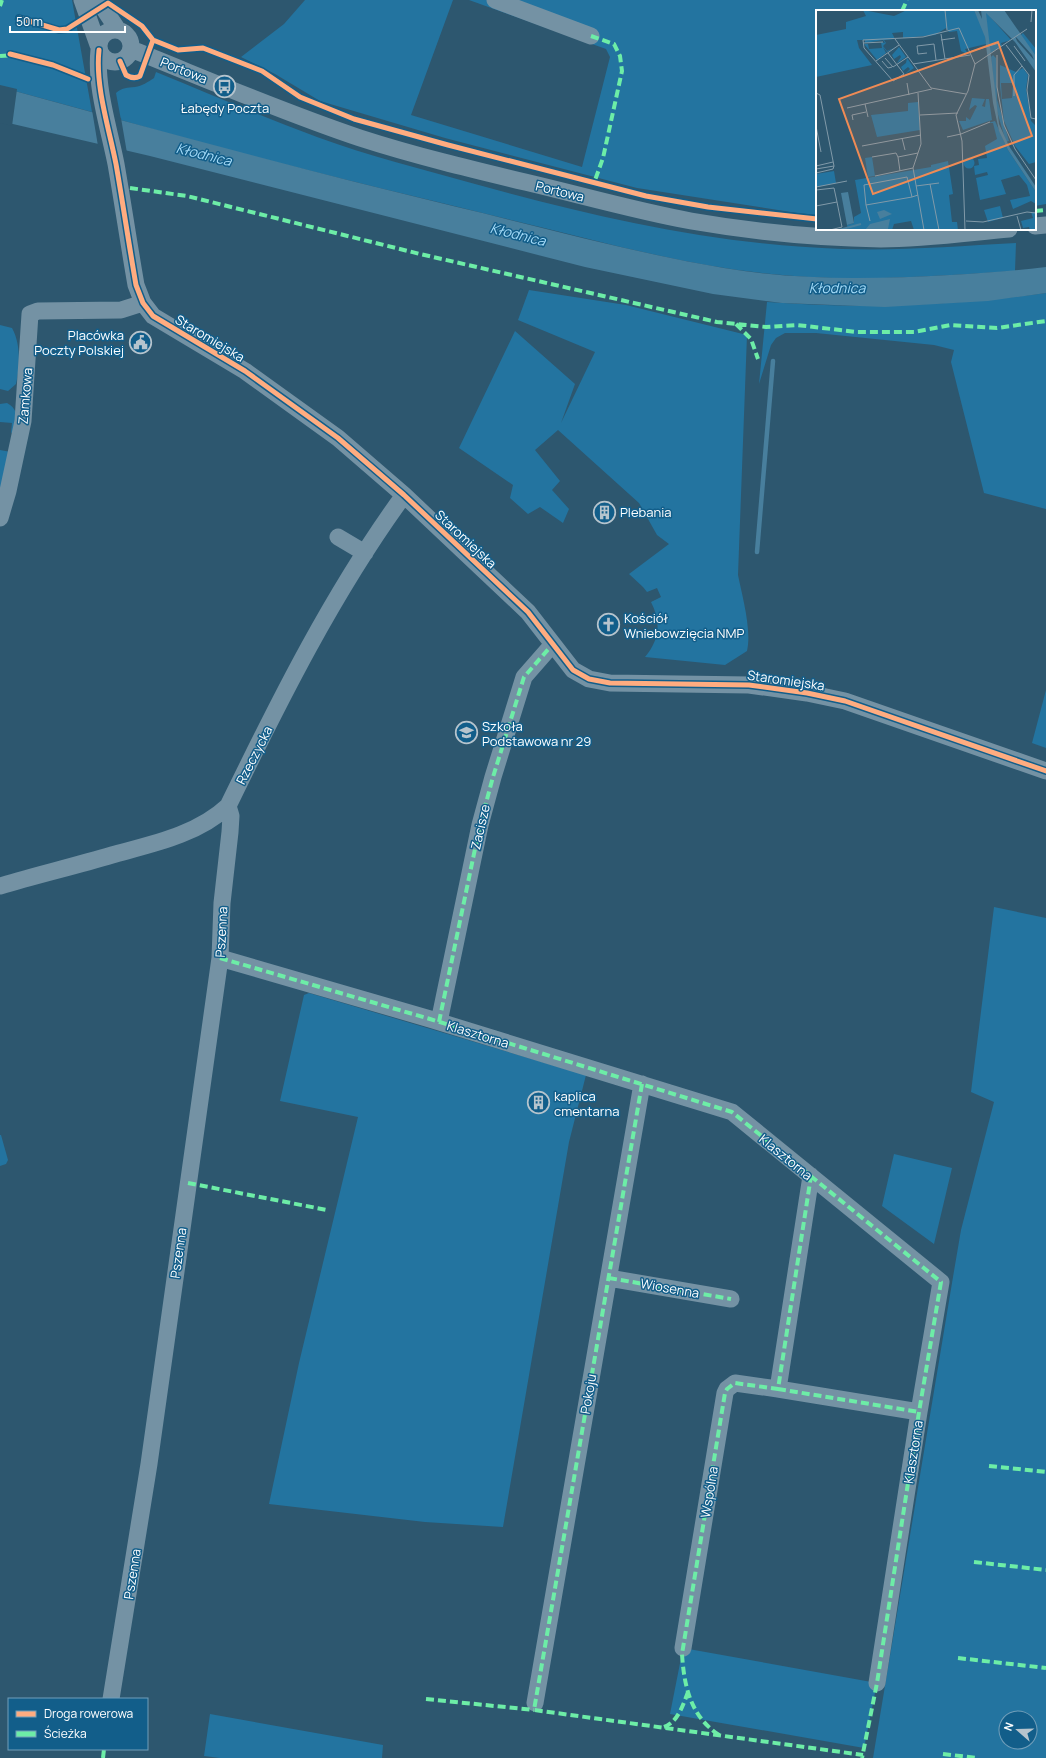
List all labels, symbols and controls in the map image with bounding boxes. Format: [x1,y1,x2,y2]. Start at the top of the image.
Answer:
scale bar [10,8,125,34]
inset map [816,10,1036,230]
text: 50 m [16,13,43,30]
street label: Portowa [158,52,210,88]
bus stop icon: Łabędy Poczta [212,73,238,99]
place label: Łabędy Poczta [181,99,269,117]
water label: Kłodnica [174,138,235,170]
street label: Portowa [534,176,586,206]
water label: Kłodnica [488,218,549,250]
water label: Kłodnica [809,278,866,297]
street label: Staromiejska [172,310,248,366]
place label: Placówka Poczty Polskiej [34,326,124,359]
public building icon: Placówka Poczty Polskiej [127,329,153,355]
street label: Zamkowa [14,367,36,425]
building icon: Plebania [592,499,618,525]
place label: Plebania [620,503,671,521]
street label: Staromiejska [431,506,501,572]
place label: Kościół Wniebowzięcia NMP [624,609,744,642]
church icon: Kościół Wniebowzięcia NMP [595,612,621,638]
street label: Staromiejska [746,666,826,694]
place label: Szkoła Podstawowa nr 29 [482,717,591,750]
school or university icon: Szkoła Podstawowa nr 29 [454,720,480,746]
street label: Rzeczycka [232,723,276,787]
street label: Zacisze [466,802,494,851]
street label: Pszenna [211,906,231,958]
street label: Klasztorna [445,1016,511,1052]
place label: kaplica cmentarna [554,1087,619,1120]
building icon: kaplica cmentarna [526,1090,552,1116]
street label: Klasztorna [755,1130,817,1184]
street label: Pszenna [166,1226,190,1280]
street label: Wiosenna [639,1274,701,1302]
street label: Pokoju [576,1373,600,1415]
street label: Klasztorna [899,1419,927,1485]
street label: Wspólna [696,1465,722,1519]
street label: Pszenna [119,1547,145,1601]
legend [8,1698,148,1750]
text: Droga rowerowa [44,1705,133,1722]
north arrow [998,1710,1038,1750]
text: N [1000,1720,1017,1733]
text: Ścieżka [44,1725,87,1742]

